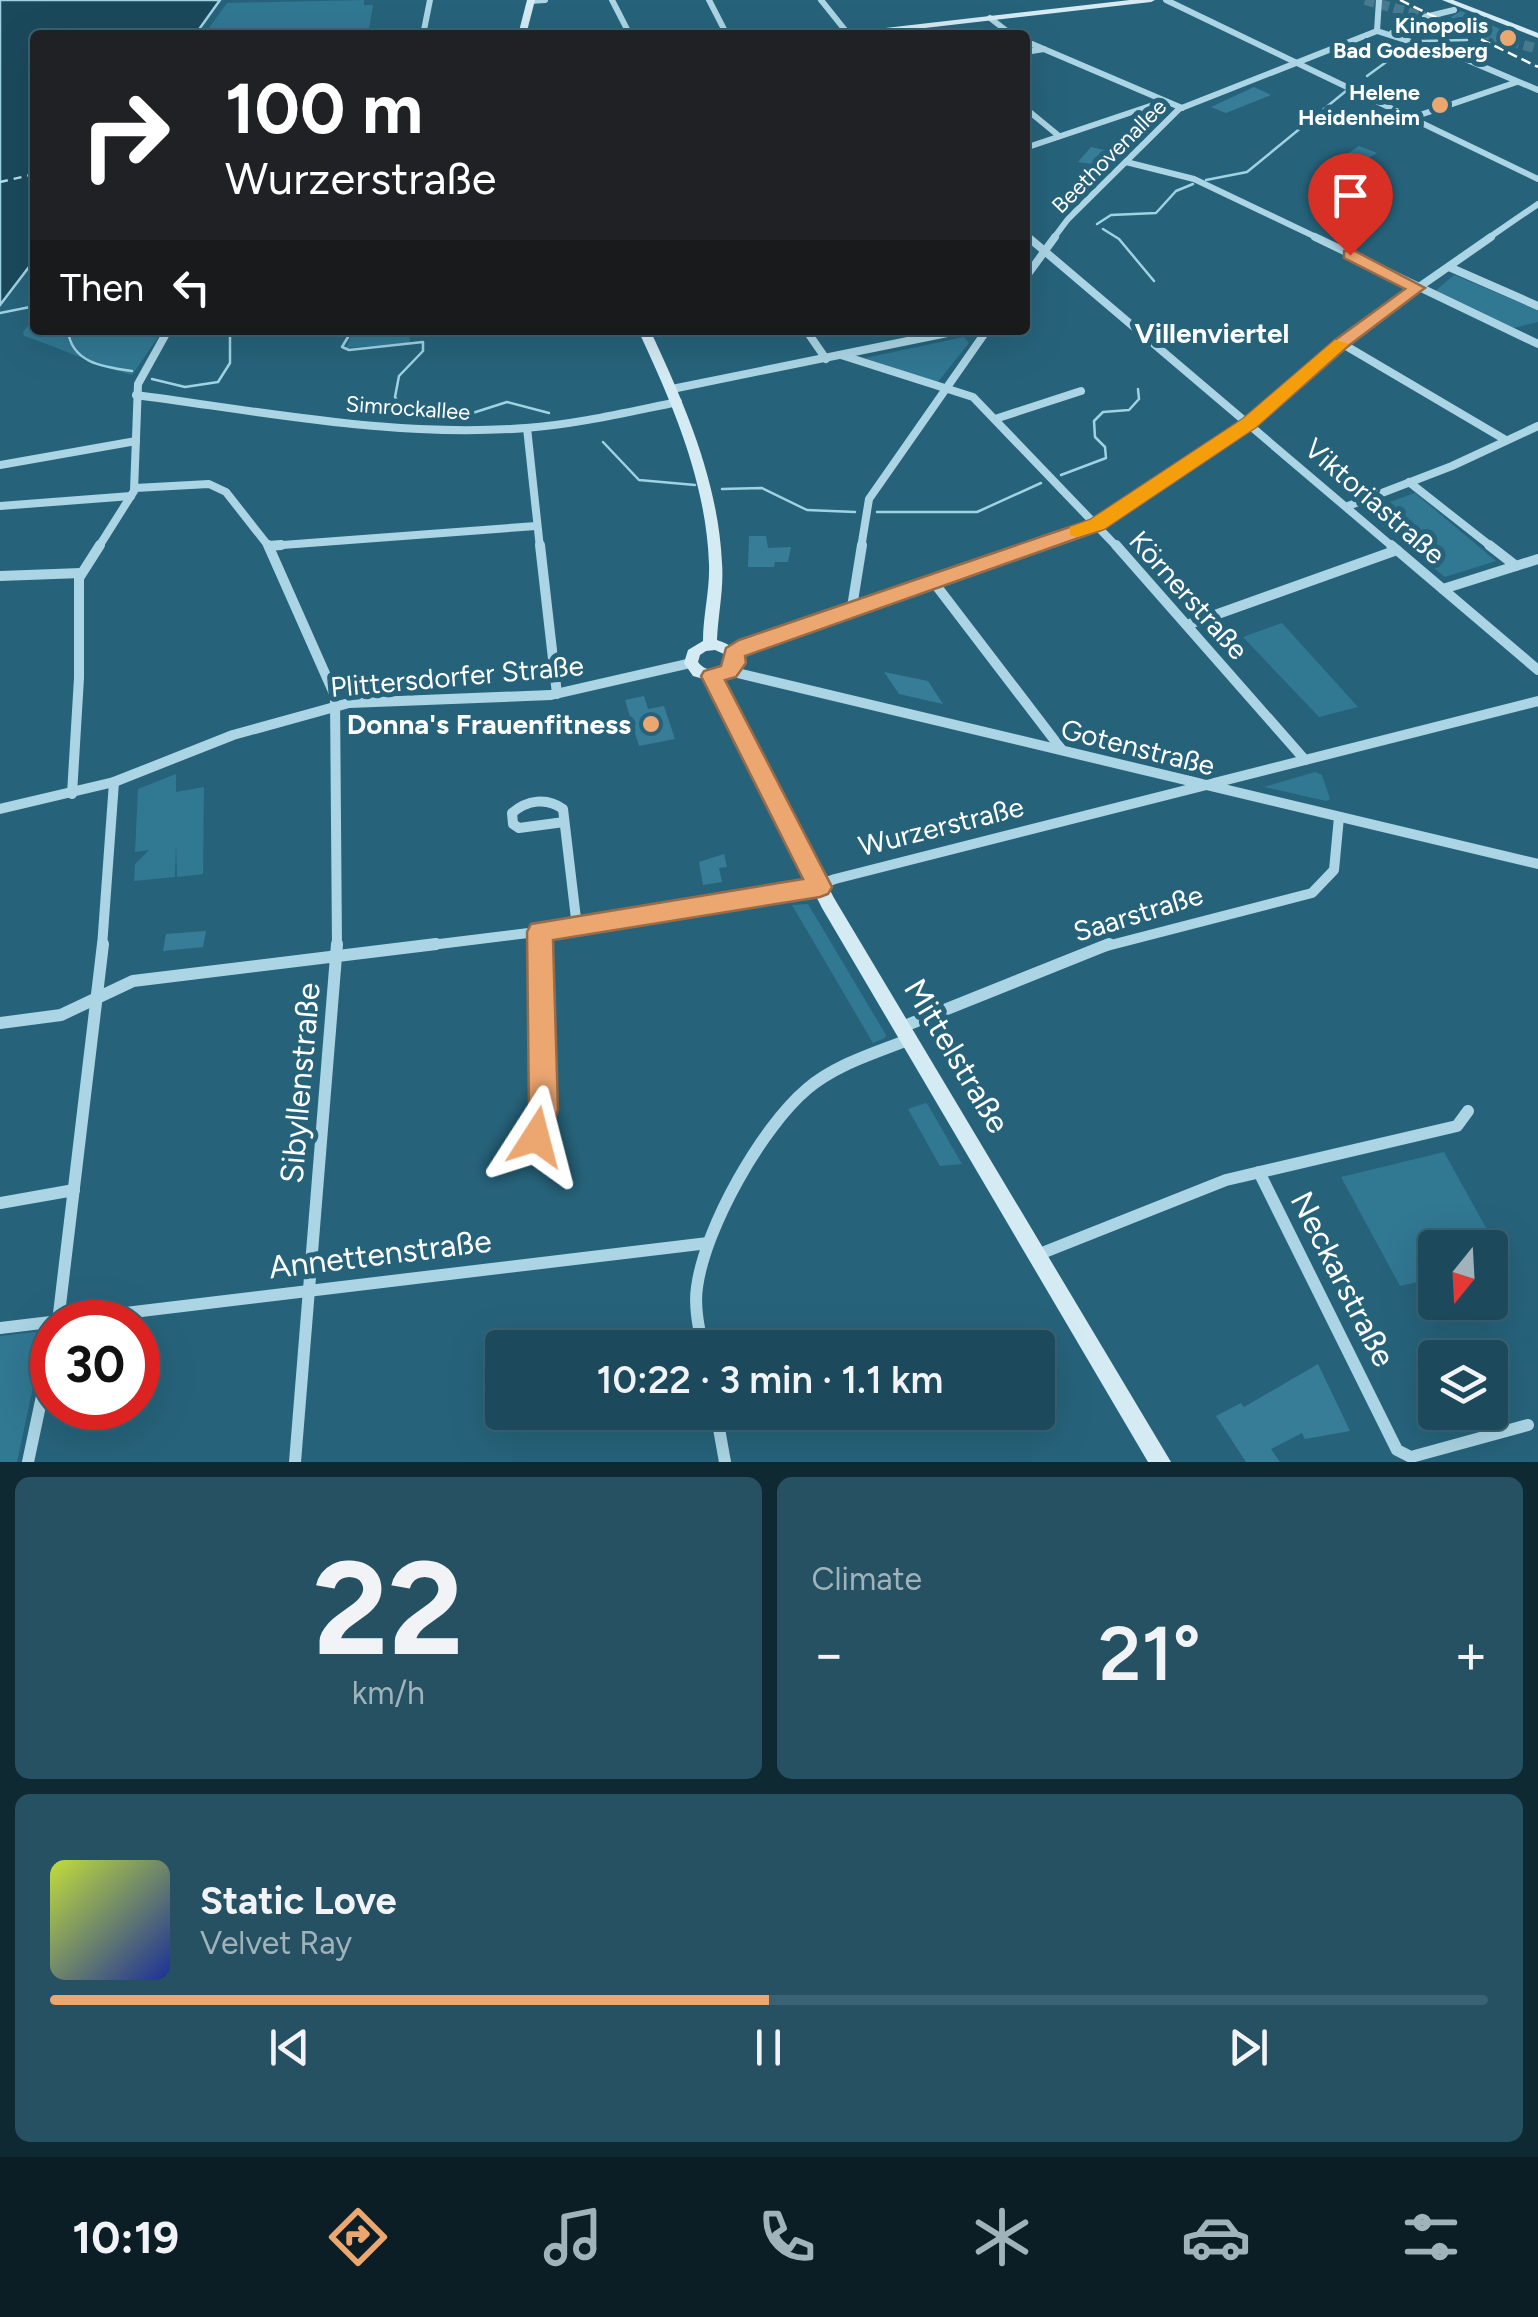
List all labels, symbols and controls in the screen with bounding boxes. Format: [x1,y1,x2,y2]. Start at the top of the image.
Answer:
place label: Kinopolis Bad Godesberg [1333,12,1488,64]
marker: Kinopolis Bad Godesberg [1497,27,1519,49]
text: 100 m [225,66,423,151]
icon: right [60,70,190,200]
place label: Helene Heidenheim [1298,79,1420,131]
street label: Beethovenallee [1046,93,1172,219]
marker: Helene Heidenheim [1429,94,1451,116]
text: Wurzerstraße [225,151,496,205]
pin [1308,153,1393,256]
icon: arrive [1323,168,1378,223]
icon: left [164,260,219,315]
text: Then [60,265,144,311]
district label: Villenviertel [1135,316,1289,350]
street label: Simrockallee [345,390,471,426]
street label: Viktoriastraße [1298,431,1452,571]
street label: Körnerstraße [1122,524,1256,666]
street label: Plittersdorfer Straße [329,648,585,704]
place label: Donna's Frauenfitness [347,707,631,741]
street label: Gotenstraße [1058,711,1218,783]
marker: Donna's Frauenfitness [640,713,662,735]
street label: Wurzerstraße [855,789,1027,863]
street label: Saarstraße [1069,877,1207,949]
street label: Mittelstraße [896,972,1018,1140]
street label: Sibyllenstraße [272,981,328,1185]
position arrow [484,1085,588,1189]
street label: Neckarstraße [1283,1185,1403,1373]
street label: Annettenstraße [267,1221,493,1287]
north arrow [1418,1230,1508,1320]
map controls [1418,1230,1508,1430]
speed limit sign: 30 [30,1300,160,1430]
button: layers [1418,1340,1508,1430]
text: 10:22 · 3 min · 1.1 km [597,1357,943,1403]
text: 22 [313,1531,464,1687]
text: Climate [812,1560,922,1598]
text: 21° [1099,1609,1201,1699]
text: − [812,1621,846,1687]
text: + [1454,1621,1488,1687]
text: km/h [352,1674,425,1712]
text: Static Love [200,1878,397,1924]
text: Velvet Ray [200,1924,352,1962]
icon: previous [262,2020,317,2075]
icon: pause [741,2020,796,2075]
icon: next [1221,2020,1276,2075]
icon: directions [323,2202,393,2272]
icon: music [538,2202,608,2272]
icon: phone [752,2202,822,2272]
icon: climate [967,2202,1037,2272]
icon: car [1181,2202,1251,2272]
icon: filters [1396,2202,1466,2272]
text: 10:19 [72,2210,179,2264]

